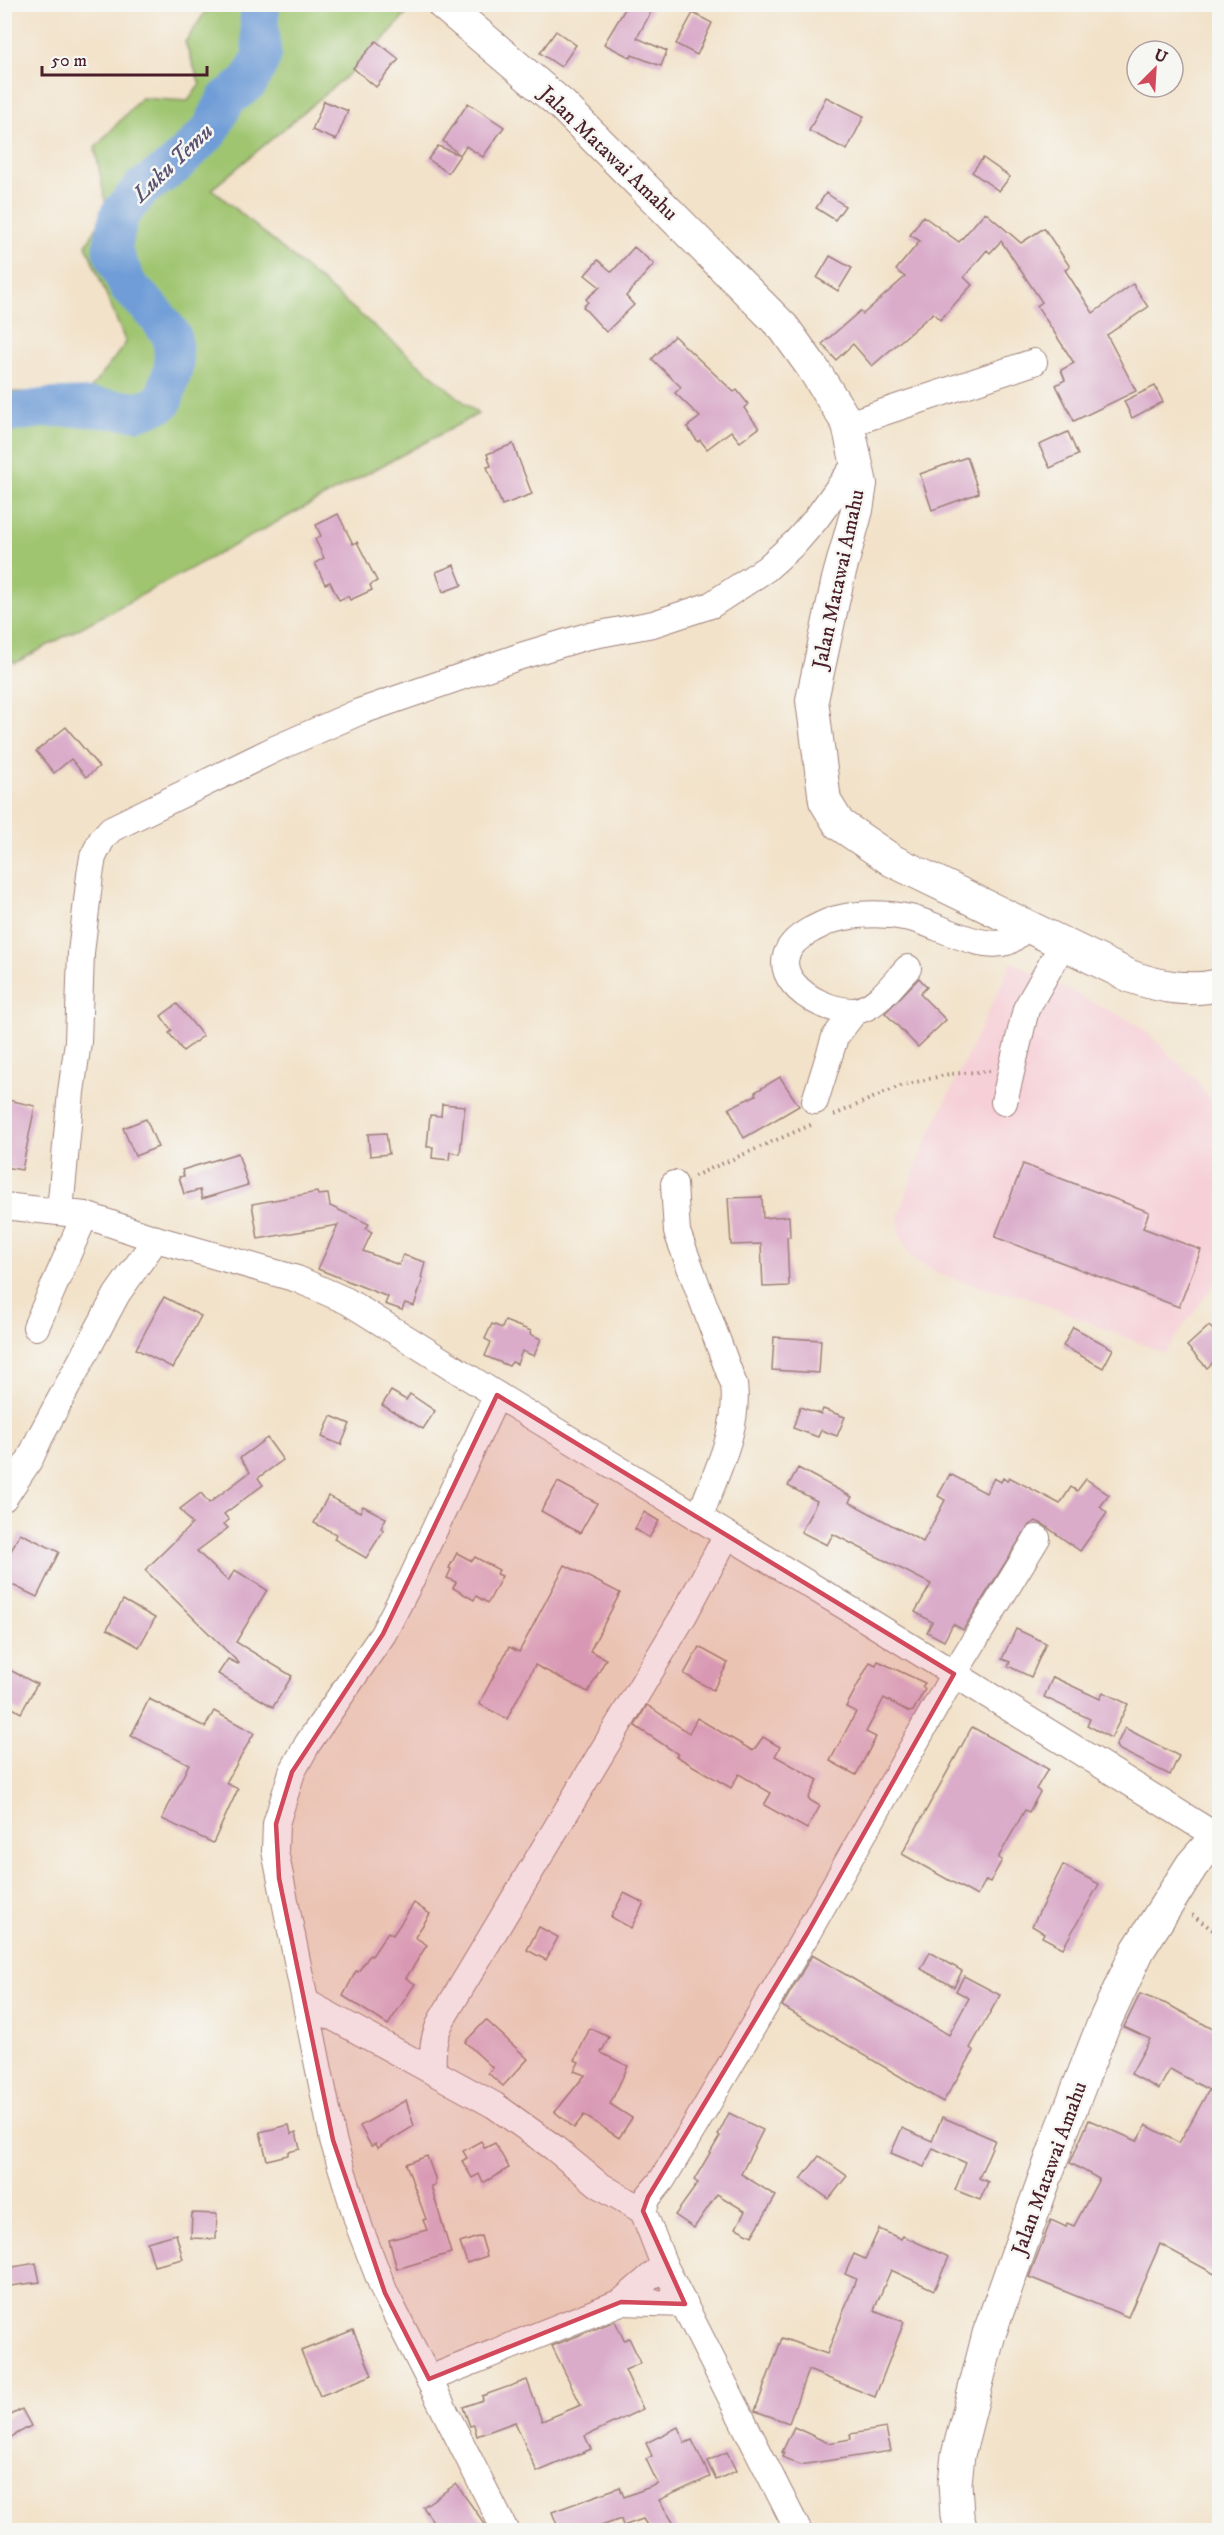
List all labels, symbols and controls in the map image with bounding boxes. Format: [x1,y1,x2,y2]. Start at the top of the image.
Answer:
scale bar [42,39,207,77]
north arrow [1125,39,1185,99]
text: U [1151,45,1171,68]
text: 50 m [51,50,87,72]
street label: Jalan Matawai Amahu [532,80,683,226]
water label: Luku Temu [126,118,219,210]
street label: Jalan Matawai Amahu [807,487,871,673]
street label: Jalan Matawai Amahu [1006,2078,1093,2260]

